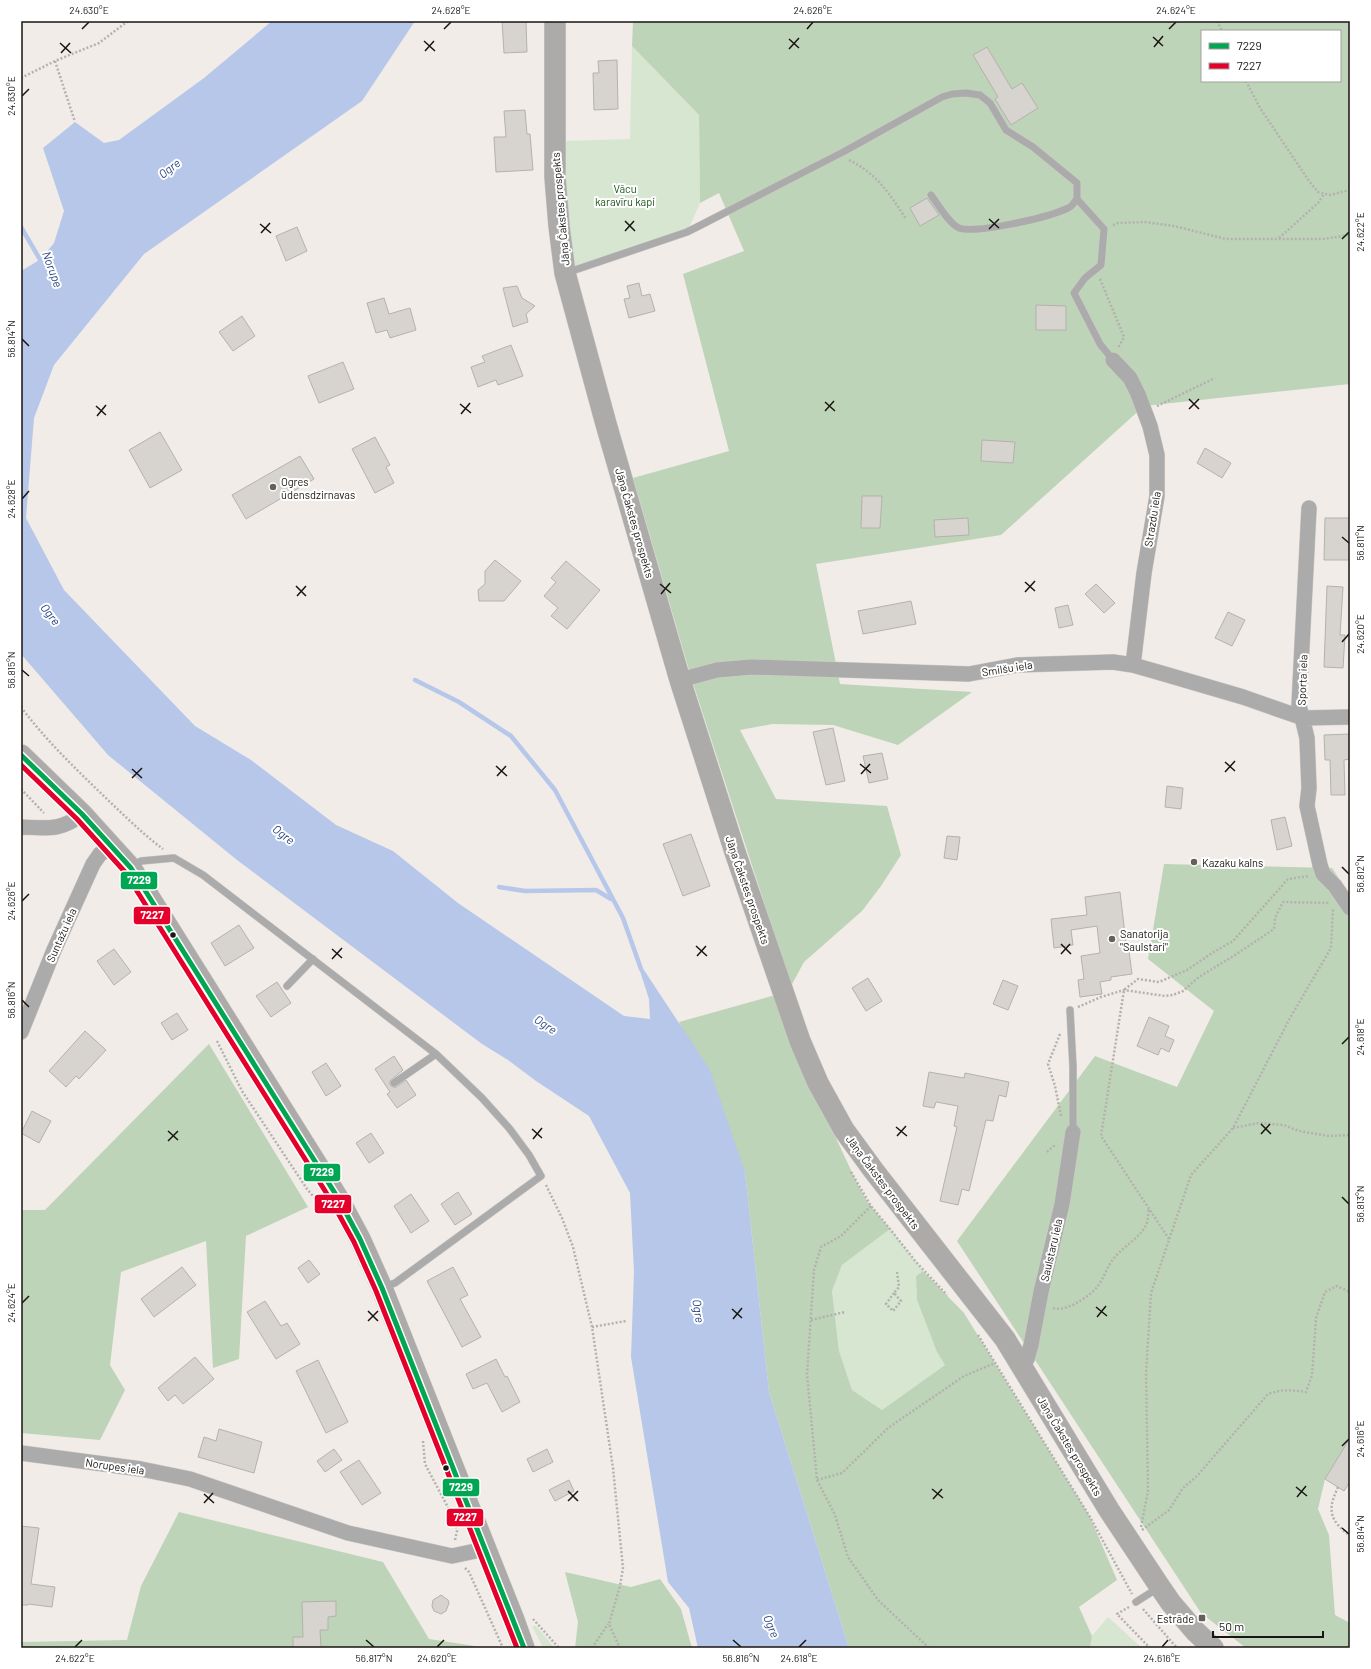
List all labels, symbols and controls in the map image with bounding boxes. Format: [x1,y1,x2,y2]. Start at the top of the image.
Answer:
text: 24.630°E [69,4,109,16]
text: 24.628°E [431,4,471,16]
text: 24.626°E [793,4,833,16]
text: 24.624°E [1156,4,1196,16]
legend [1201,30,1341,82]
text: 7229 [1237,38,1262,52]
text: 7227 [1237,58,1262,72]
text: 24.630°E [5,76,17,116]
street label: Jāņa Čakstes prospekts [549,152,571,266]
water label: Ogre [155,155,183,181]
park label: Vācu karavīru kapi [595,182,655,208]
text: 24.622°E [1354,212,1366,252]
water label: Norupe [40,249,66,289]
text: 56.814°N [5,320,17,358]
street label: Jāņa Čakstes prospekts [613,467,657,579]
place label: Ogres ūdensdzirnavas [281,475,355,501]
text: 24.628°E [5,479,17,519]
marker: Ogres ūdensdzirnavas [268,482,278,492]
street label: Strazdu iela [1141,490,1163,548]
text: 56.811°N [1354,525,1366,561]
water label: Ogre [38,600,64,628]
text: 24.620°E [1354,614,1366,654]
text: 56.815°N [5,651,17,689]
street label: Sporta iela [1295,654,1309,706]
street label: Smilšu iela [981,658,1033,678]
water label: Ogre [270,821,298,847]
street label: Jāņa Čakstes prospekts [723,834,773,946]
text: 56.812°N [1354,855,1366,893]
place label: Kazaku kalns [1202,856,1263,869]
marker: Kazaku kalns [1189,857,1199,867]
line badge: 7229 [120,871,158,890]
text: 7229 [127,873,151,886]
text: 24.626°E [5,881,17,921]
street label: Suntažu iela [43,906,79,964]
line badge: 7227 [133,906,171,925]
text: 7227 [140,908,164,921]
place label: Sanatorija "Saulstari" [1120,927,1169,953]
unlabelled marker [168,930,178,940]
marker: Sanatorija "Saulstari" [1107,934,1117,944]
text: 56.816°N [5,981,17,1019]
water label: Ogre [532,1012,560,1036]
text: 24.618°E [1354,1018,1366,1056]
street label: Jāņa Čakstes prospekts [844,1133,922,1231]
line badge: 7229 [303,1163,341,1182]
text: 7229 [310,1165,334,1178]
text: 56.813°N [1354,1185,1366,1223]
line badge: 7227 [314,1194,352,1214]
text: 7227 [321,1197,345,1210]
street label: Saulstaru iela [1037,1217,1065,1283]
text: 24.624°E [5,1283,17,1323]
water label: Ogre [690,1298,708,1324]
street label: Jāņa Čakstes prospekts [1035,1394,1105,1498]
text: 24.616°E [1354,1420,1366,1458]
street label: Norupes iela [85,1455,145,1477]
unlabelled marker [441,1463,451,1473]
line badge: 7229 [442,1478,480,1497]
text: 7229 [449,1480,473,1493]
line badge: 7227 [446,1508,484,1527]
text: 7227 [453,1510,477,1523]
text: 56.814°N [1354,1515,1366,1553]
water label: Ogre [761,1612,783,1640]
place label: Estrāde [1157,1612,1194,1625]
marker: Estrāde [1197,1613,1207,1623]
scale bar [1213,1613,1323,1639]
text: 50 m [1219,1619,1244,1633]
text: 24.622°E [55,1652,95,1664]
text: 56.817°N [356,1652,392,1664]
text: 24.620°E [417,1652,457,1664]
text: 56.816°N [722,1652,760,1664]
text: 24.618°E [780,1652,818,1664]
text: 24.616°E [1143,1652,1181,1664]

